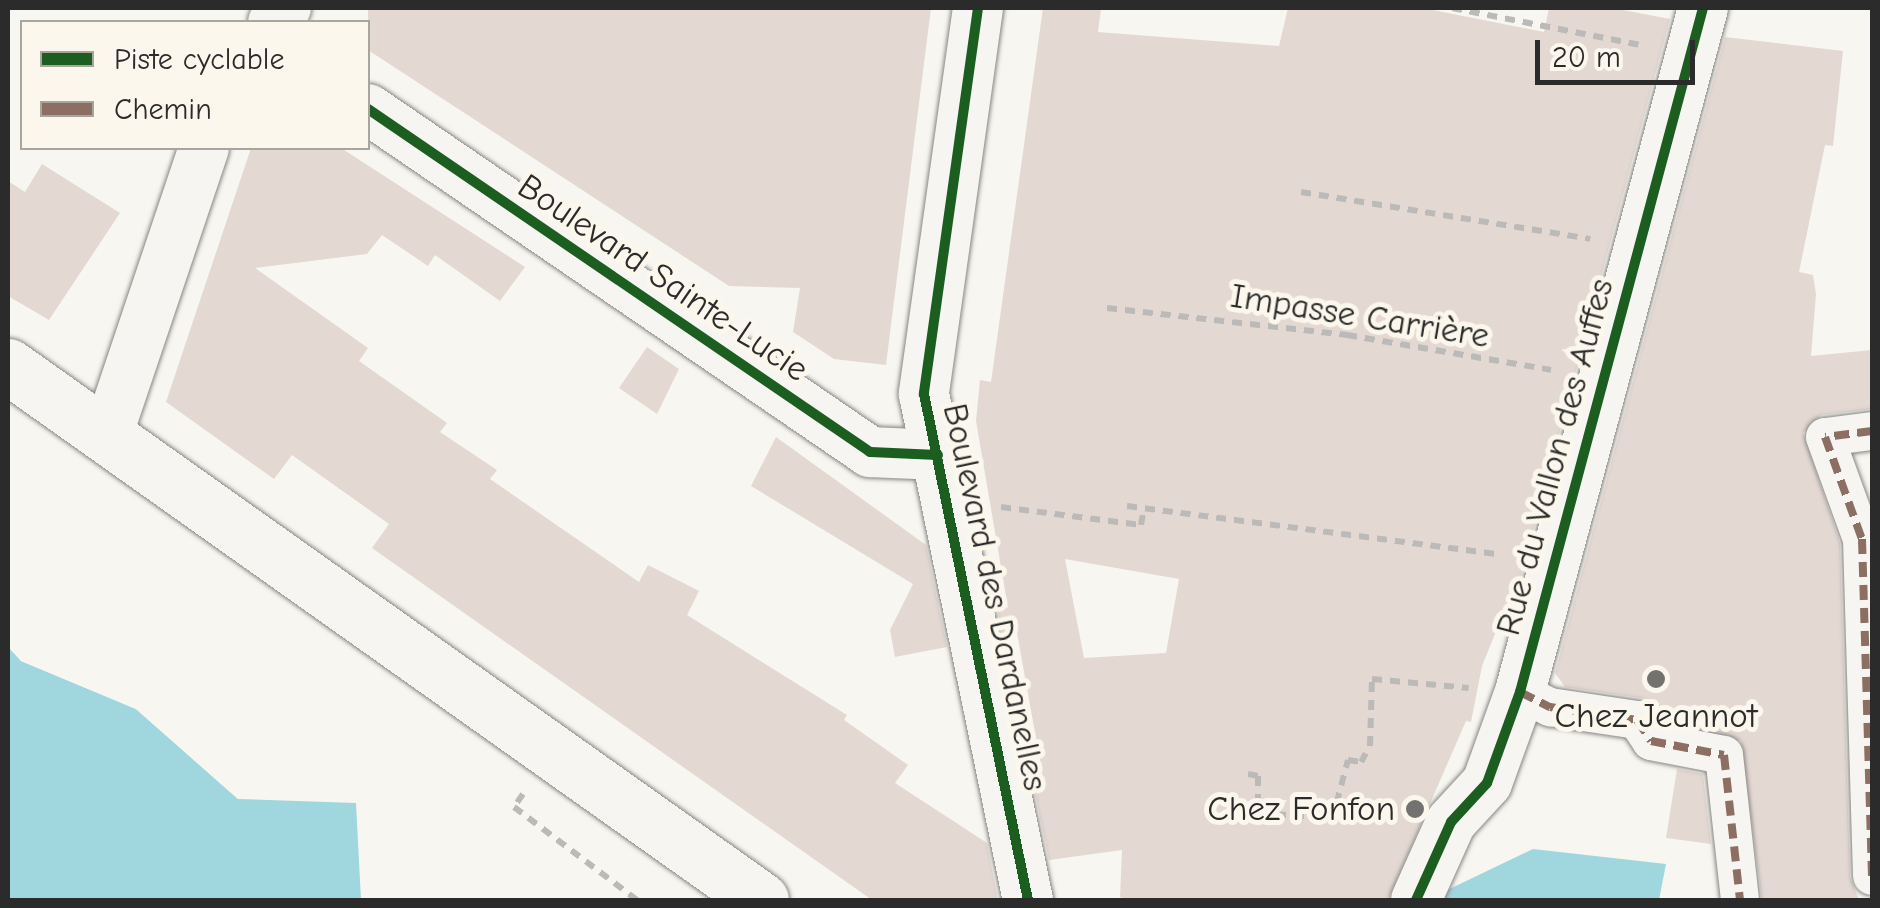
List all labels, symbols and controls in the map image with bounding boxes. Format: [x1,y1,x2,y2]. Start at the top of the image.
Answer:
legend [20,20,370,150]
scale bar [1540,20,1700,82]
text: 20 m [1552,40,1621,75]
text: Piste cyclable [114,42,284,77]
text: Chemin [114,92,212,127]
street label: Boulevard Sainte-Lucie [510,165,816,391]
street label: Rue du Vallon des Auffes [1487,274,1623,640]
street label: Impasse Carrière [1228,275,1492,357]
street label: Boulevard des Dardanelles [933,400,1057,794]
marker: Chez Jeannot [1645,668,1667,690]
place label: Chez Jeannot [1554,695,1758,737]
place label: Chez Fonfon [1207,788,1395,830]
marker: Chez Fonfon [1404,798,1426,820]

